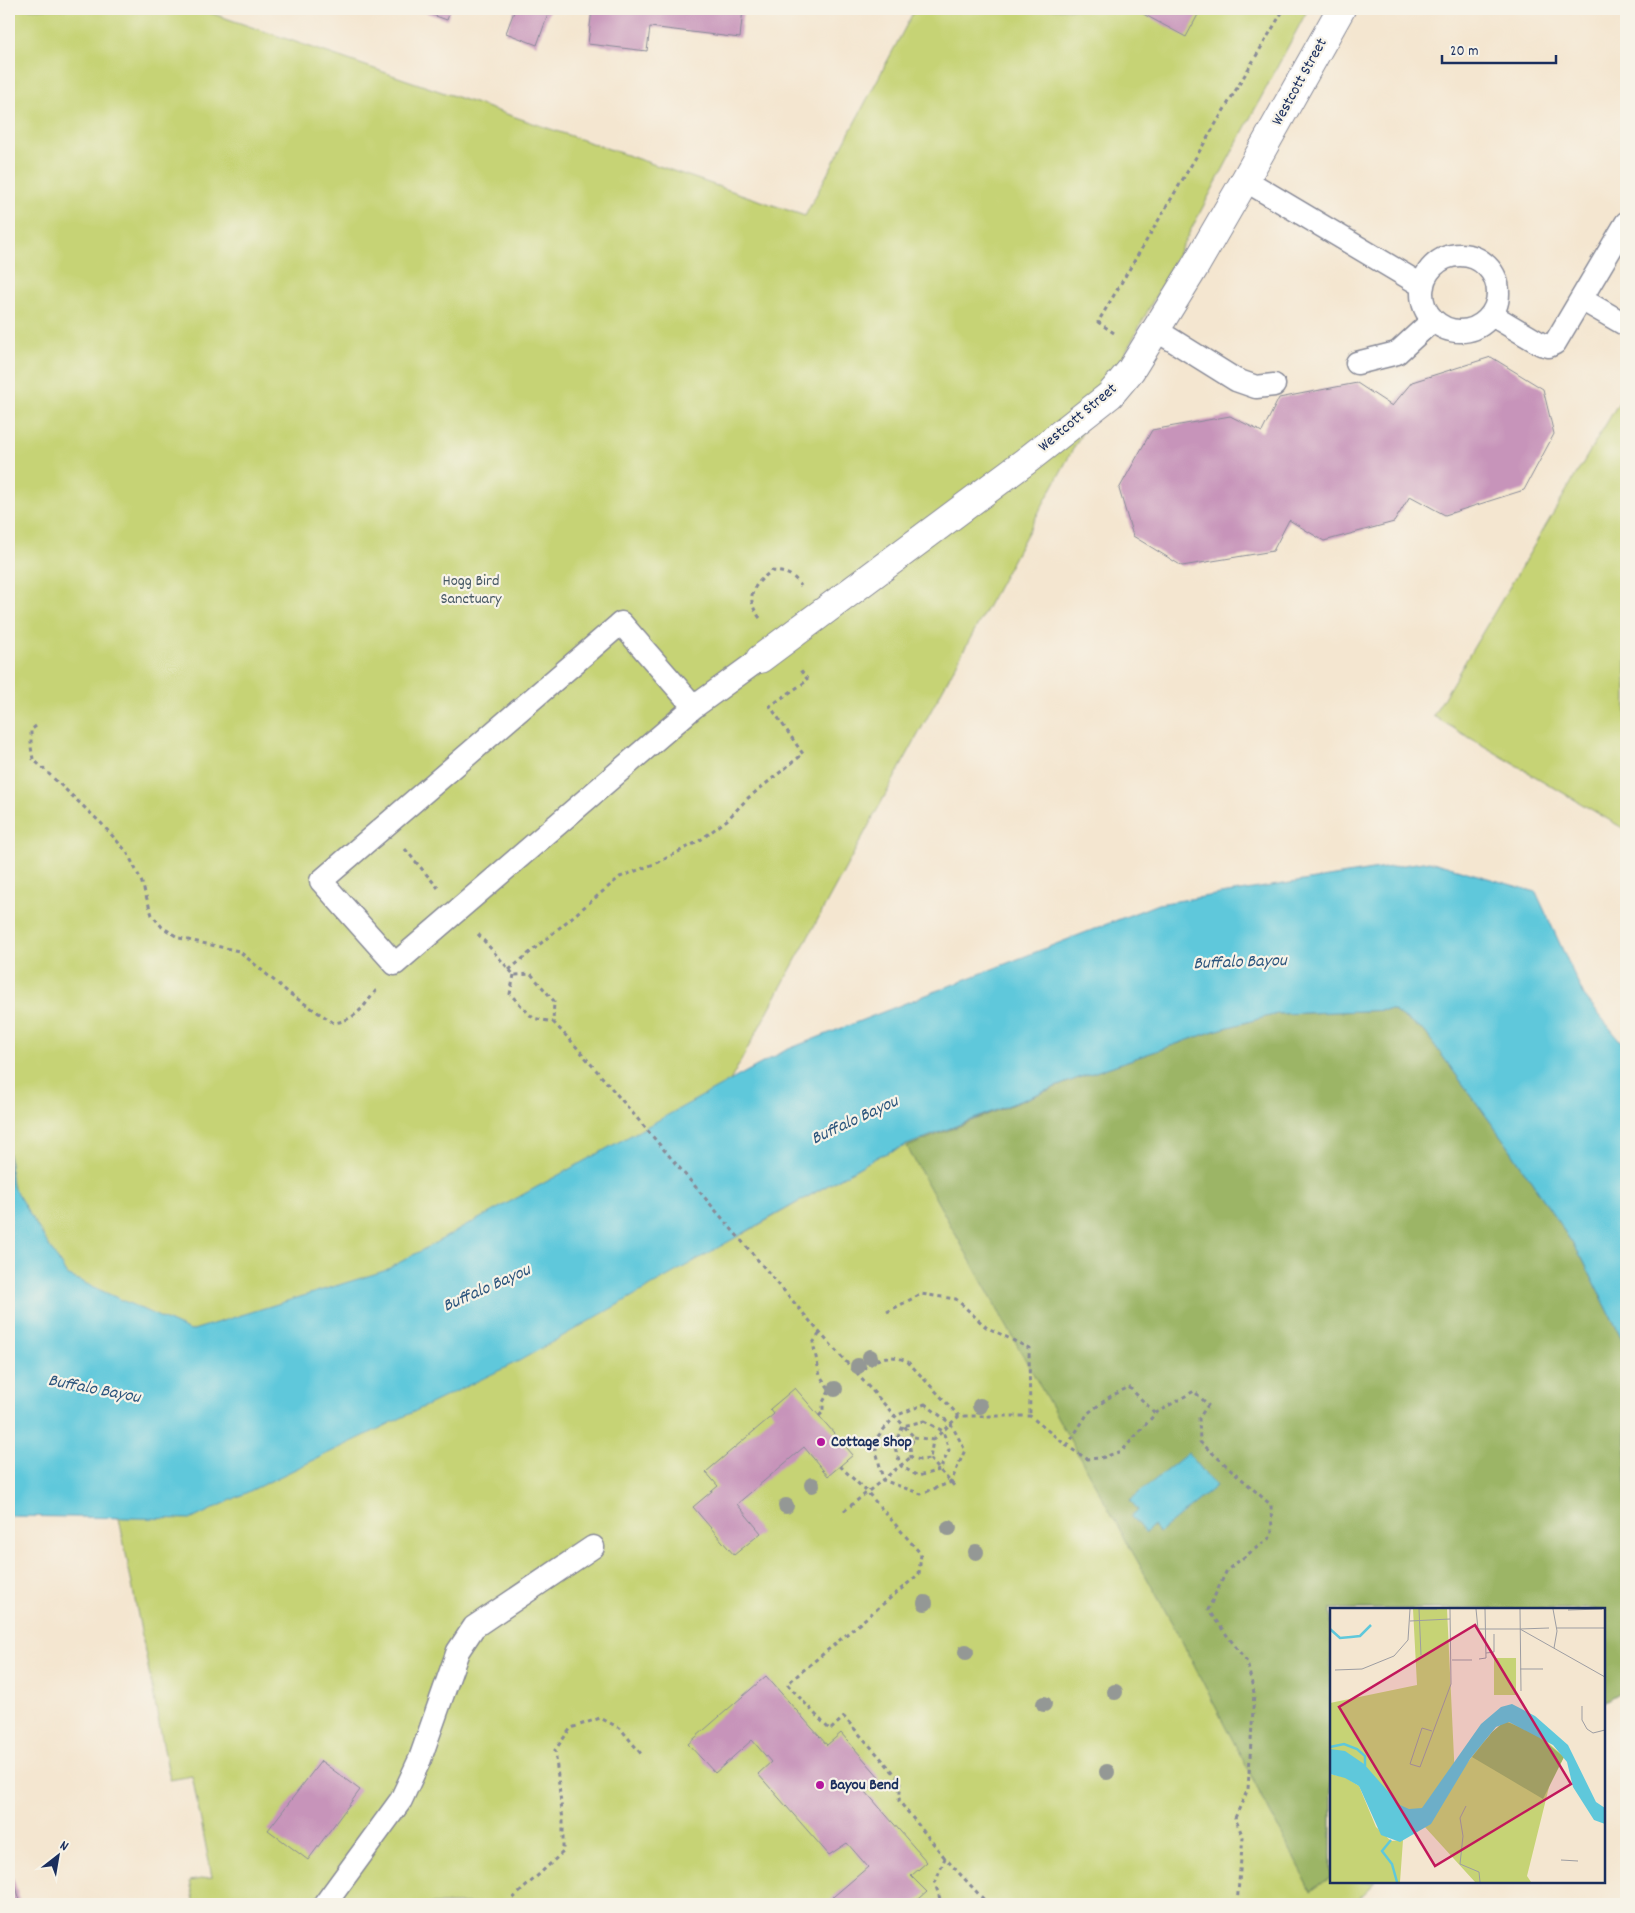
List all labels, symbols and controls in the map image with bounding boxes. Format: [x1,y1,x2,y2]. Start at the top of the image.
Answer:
scale bar [1442,32,1556,64]
street label: Westcott Street [1266,34,1334,130]
text: 20 m [1450,41,1478,63]
street label: Westcott Street [1034,378,1123,458]
park label: Hogg Bird Sanctuary [440,570,502,611]
water label: Buffalo Bayou [1193,949,1288,977]
water label: Buffalo Bayou [807,1089,904,1152]
water label: Buffalo Bayou [439,1258,536,1319]
water label: Buffalo Bayou [46,1369,143,1411]
place label: Cottage Shop [831,1431,912,1454]
marker: Cottage Shop [815,1436,827,1448]
inset map [1330,1608,1605,1883]
place label: Bayou Bend [830,1774,899,1797]
marker: Bayou Bend [814,1779,826,1791]
north arrow [32,1830,82,1880]
text: N [56,1836,72,1857]

